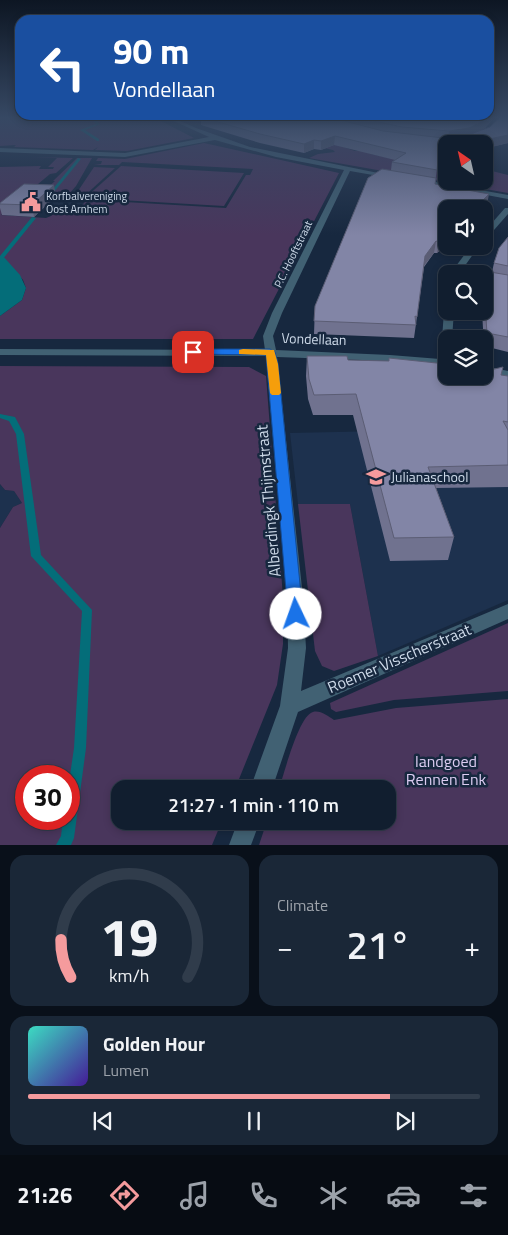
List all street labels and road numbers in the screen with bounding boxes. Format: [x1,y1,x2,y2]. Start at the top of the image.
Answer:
street label: P.C. Hooftstraat [270,218,316,290]
street label: Vondellaan [281,327,347,350]
street label: Alberdingk Thijmstraat [249,424,287,578]
street label: Roemer Visscherstraat [323,617,475,699]

